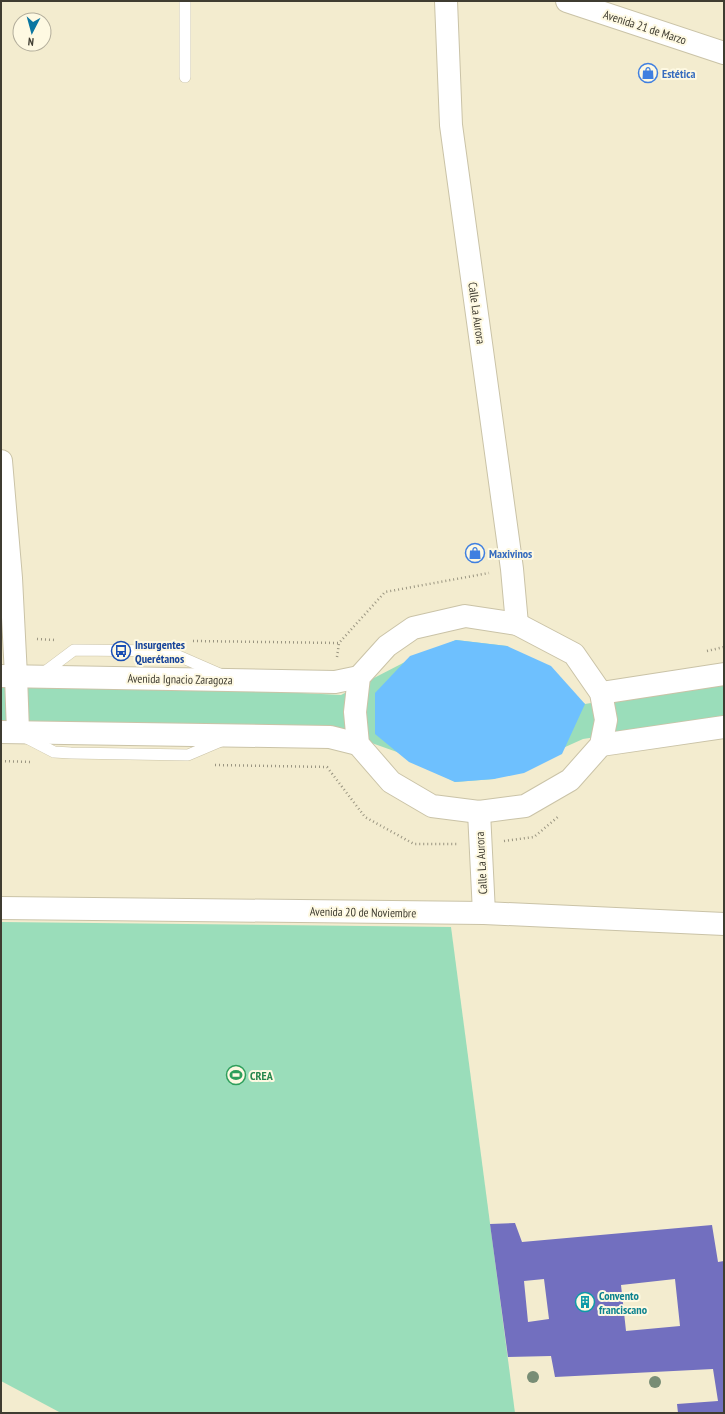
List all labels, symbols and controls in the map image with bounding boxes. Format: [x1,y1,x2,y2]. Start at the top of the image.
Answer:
street label: Avenida 21 de Marzo [602,7,688,47]
north arrow [12,12,52,52]
text: N [27,35,35,49]
shop icon: Estética [637,62,659,84]
place label: Estética [662,66,695,81]
street label: Calle La Aurora [465,281,489,345]
shop icon: Maxivinos [464,542,486,564]
place label: Maxivinos [489,546,532,561]
place label: Insurgentes Querétanos [135,637,185,666]
bus stop icon: Insurgentes Querétanos [110,640,132,662]
street label: Avenida Ignacio Zaragoza [127,671,233,687]
street label: Calle La Aurora [472,831,490,895]
street label: Avenida 20 de Noviembre [310,904,416,920]
sports icon: CREA [225,1064,247,1086]
place label: CREA [250,1068,274,1083]
place label: Convento franciscano [599,1288,648,1317]
building icon: Convento franciscano [574,1291,596,1313]

